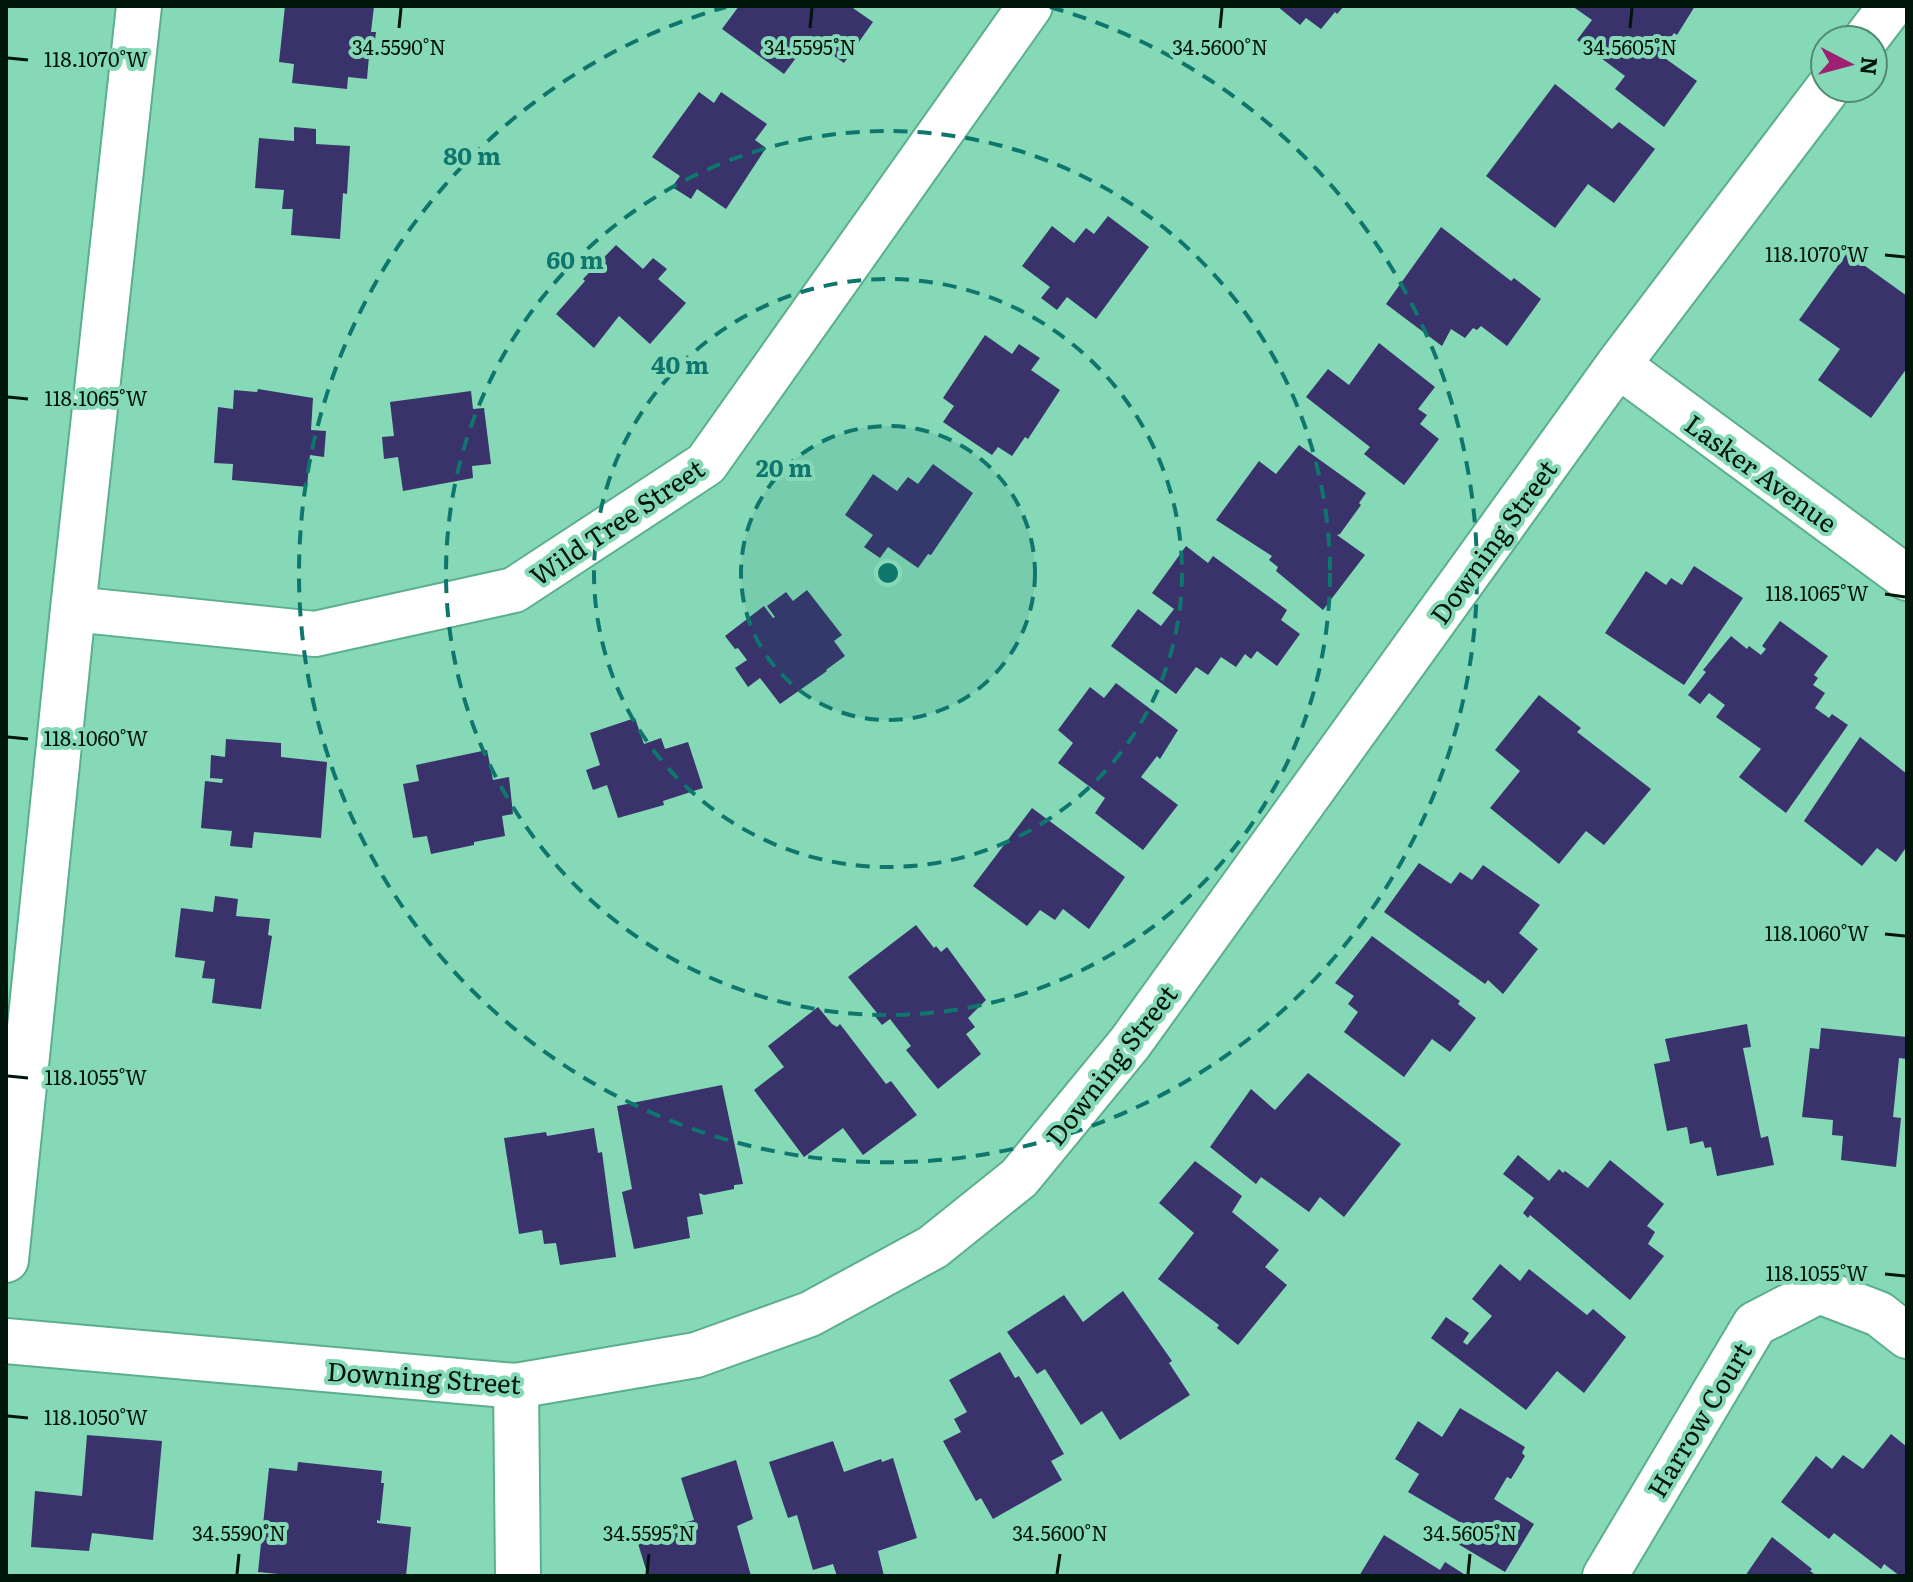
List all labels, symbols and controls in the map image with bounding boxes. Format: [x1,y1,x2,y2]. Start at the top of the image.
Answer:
north arrow [1809,24,1889,104]
text: 34.5590°N [352,31,446,61]
text: 34.5595°N [764,31,856,61]
text: 34.5600°N [1172,31,1268,61]
text: 34.5605°N [1583,31,1677,61]
text: 118.1070°W [44,43,148,73]
text: N [1853,55,1888,77]
text: 80 m [443,137,501,172]
text: 118.1070°W [1765,238,1869,268]
text: 60 m [546,241,604,276]
text: 40 m [651,346,709,381]
text: 118.1065°W [45,382,148,412]
street label: Lasker Avenue [1678,403,1846,541]
street label: Wild Tree Street [521,448,712,594]
text: 20 m [756,449,812,484]
street label: Downing Street [1419,451,1565,631]
centre of rings [874,559,902,587]
text: 118.1065°W [1766,577,1869,607]
text: 118.1060°W [44,722,148,752]
text: 118.1060°W [1765,917,1869,947]
street label: Downing Street [1035,975,1186,1153]
text: 118.1055°W [45,1061,147,1091]
text: 118.1055°W [1766,1257,1868,1287]
street label: Harrow Court [1636,1334,1760,1504]
street label: Downing Street [326,1350,523,1402]
text: 118.1050°W [44,1401,148,1431]
text: 34.5590°N [192,1517,286,1547]
text: 34.5595°N [603,1517,695,1547]
text: 34.5600°N [1012,1517,1108,1547]
text: 34.5605°N [1423,1517,1517,1547]

